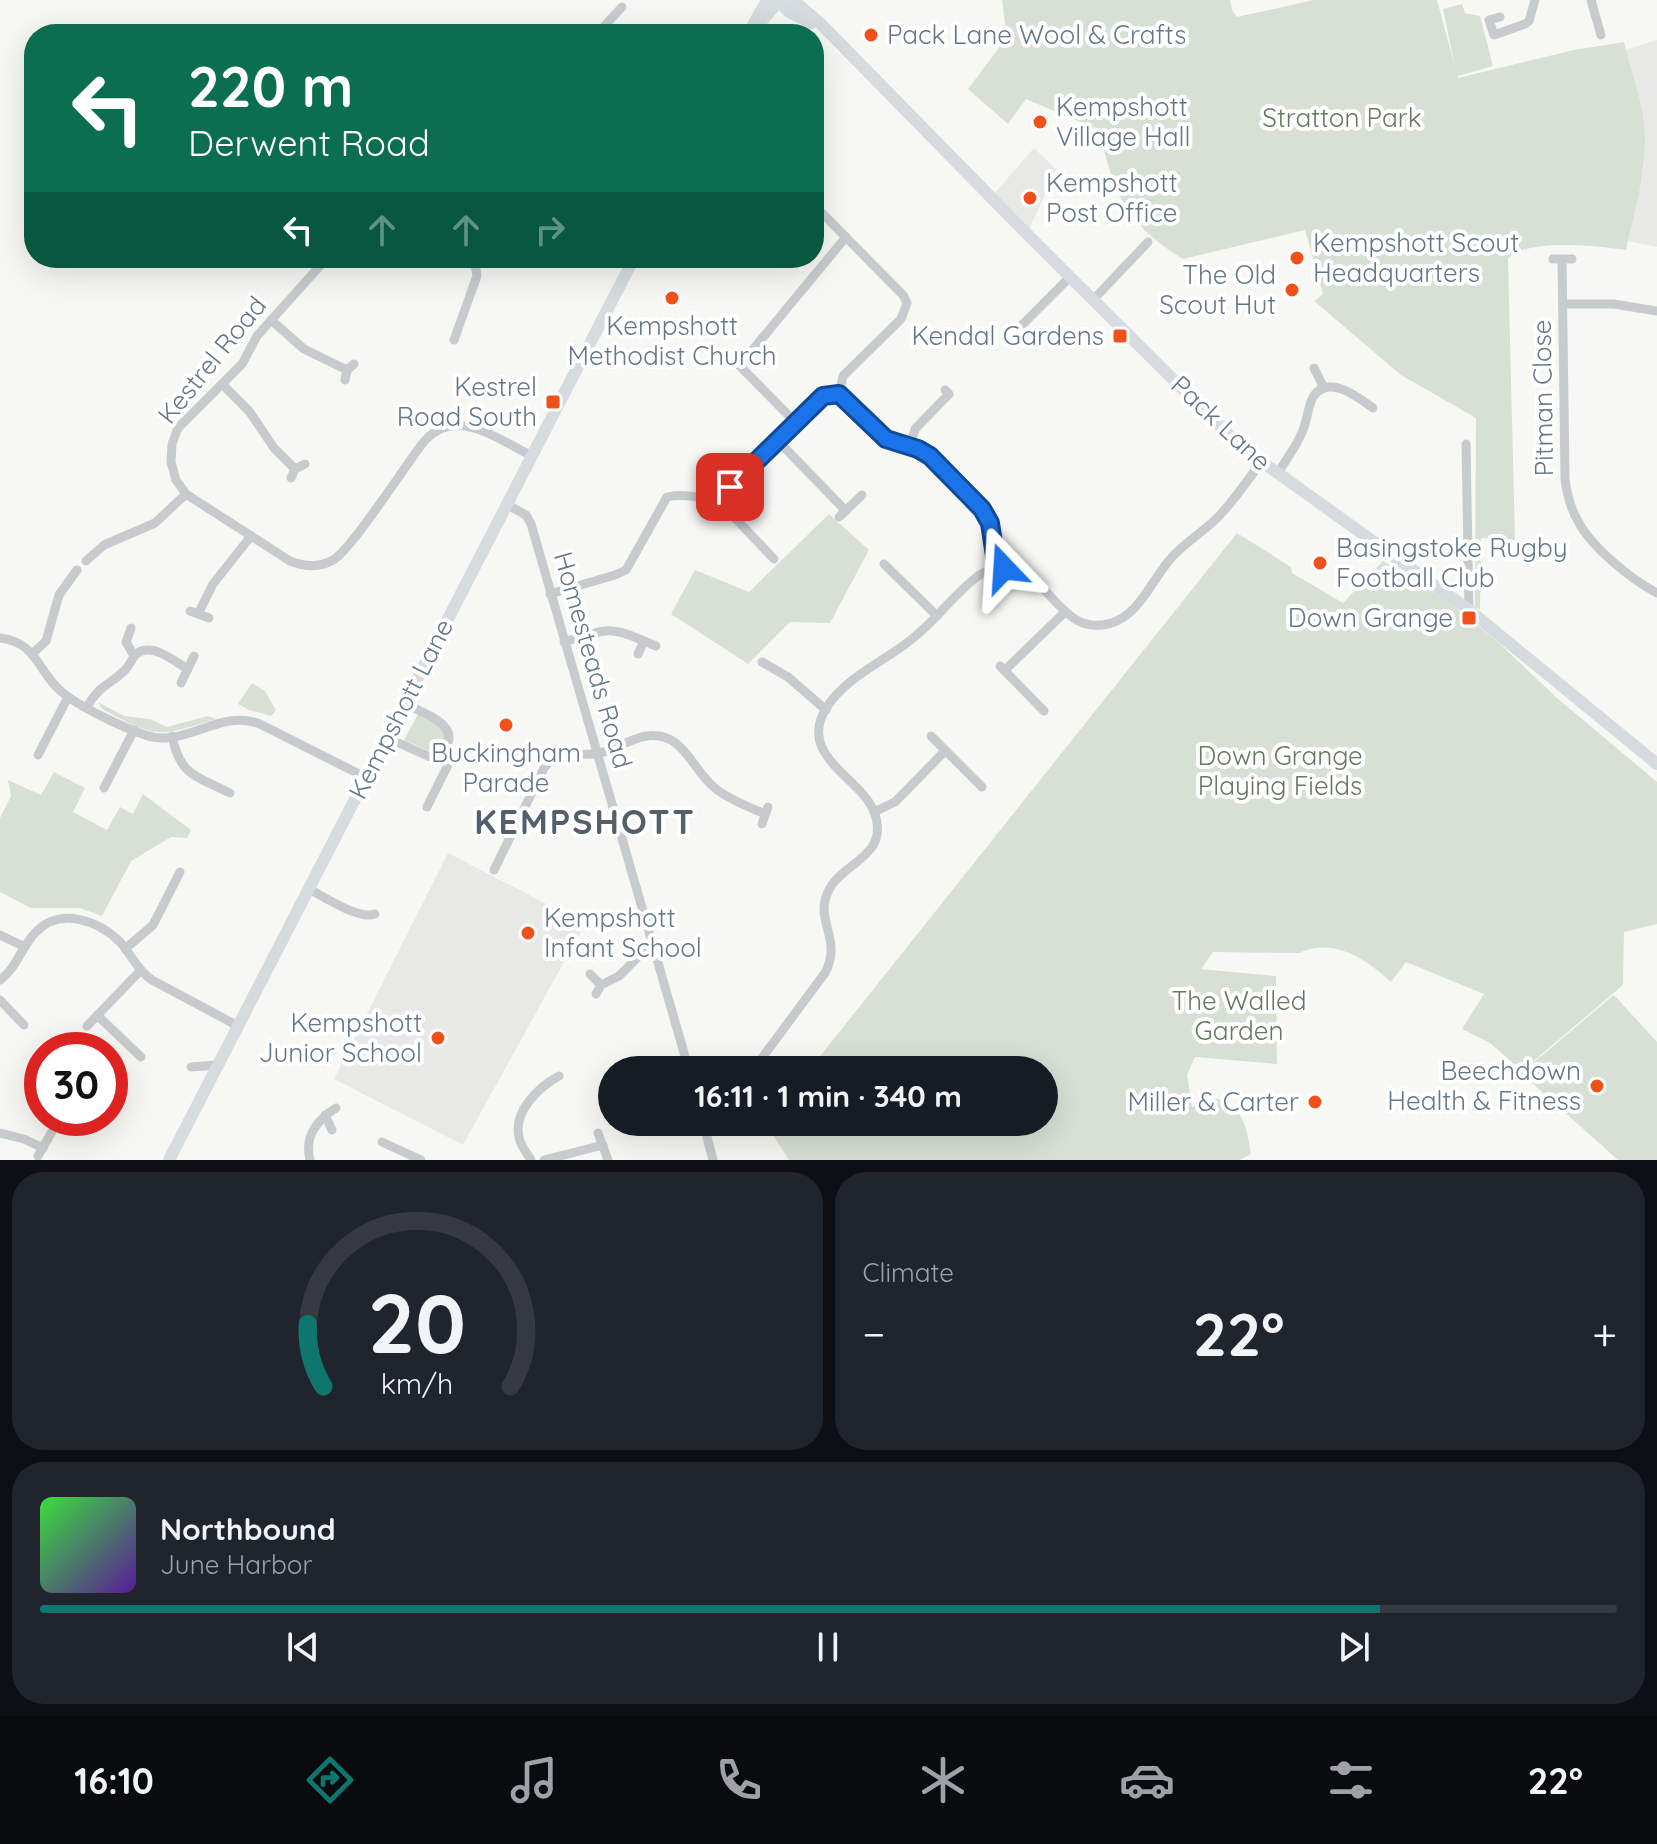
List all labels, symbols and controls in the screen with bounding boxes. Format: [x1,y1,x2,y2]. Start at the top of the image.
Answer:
place label: Pack Lane Wool & Crafts [887,18,1186,51]
marker: Pack Lane Wool & Crafts [862,26,880,44]
text: 220 m [188,51,353,121]
icon: left [56,56,160,160]
place label: Kempshott Village Hall [1056,90,1191,153]
park label: Stratton Park [1262,101,1422,134]
marker: Kempshott Village Hall [1031,113,1049,131]
text: Derwent Road [188,120,430,165]
place label: Kempshott Post Office [1046,166,1177,229]
marker: Kempshott Post Office [1021,189,1039,207]
icon: left [276,208,320,252]
icon: ahead [360,208,404,252]
icon: ahead [444,208,488,252]
icon: right [528,208,572,252]
place label: Kempshott Scout Headquarters [1313,226,1519,289]
marker: Kempshott Scout Headquarters [1288,249,1306,267]
place label: The Old Scout Hut [1159,258,1276,321]
marker: The Old Scout Hut [1283,281,1301,299]
street label: Kestrel Road [150,289,273,430]
marker: Kempshott Methodist Church [663,289,681,307]
place label: Kempshott Methodist Church [567,309,777,372]
place label: Kendal Gardens [911,319,1104,352]
street label: Pitman Close [1525,319,1560,477]
marker: Kendal Gardens [1111,327,1129,345]
street label: Pack Lane [1164,368,1278,477]
place label: Kestrel Road South [397,370,537,433]
marker: Kestrel Road South [544,393,562,411]
pin [696,453,764,521]
icon: arrive [708,465,752,509]
position arrow [962,526,1046,610]
place label: Basingstoke Rugby Football Club [1336,531,1568,594]
street label: Homesteads Road [547,548,640,772]
marker: Basingstoke Rugby Football Club [1311,554,1329,572]
place label: Down Grange [1288,601,1453,634]
marker: Down Grange [1460,609,1478,627]
street label: Kempshott Lane [341,613,460,804]
marker: Buckingham Parade [497,716,515,734]
place label: Buckingham Parade [431,736,581,799]
park label: Down Grange Playing Fields [1197,739,1363,802]
district label: KEMPSHOTT [474,800,696,843]
place label: Kempshott Infant School [544,901,702,964]
marker: Kempshott Infant School [519,924,537,942]
park label: The Walled Garden [1171,984,1307,1047]
place label: Kempshott Junior School [259,1006,422,1069]
marker: Kempshott Junior School [429,1029,447,1047]
speed limit sign: 30 [24,1032,128,1136]
place label: Beechdown Health & Fitness [1387,1054,1581,1117]
text: 16:11 · 1 min · 340 m [694,1077,962,1115]
marker: Beechdown Health & Fitness [1588,1077,1606,1095]
place label: Miller & Carter [1128,1085,1299,1118]
marker: Miller & Carter [1306,1093,1324,1111]
text: Climate [863,1256,954,1289]
text: 20 [368,1270,466,1374]
text: 22° [1193,1296,1285,1371]
text: − [863,1306,885,1361]
text: + [1592,1306,1617,1361]
text: km/h [381,1365,454,1401]
text: Northbound [160,1510,336,1548]
text: June Harbor [160,1548,312,1581]
icon: previous [281,1625,325,1669]
icon: pause [806,1625,850,1669]
icon: next [1332,1625,1376,1669]
icon: directions [302,1752,358,1808]
icon: music [506,1752,562,1808]
icon: phone [711,1752,767,1808]
icon: climate [915,1752,971,1808]
icon: car [1119,1752,1175,1808]
icon: filters [1323,1752,1379,1808]
text: 16:10 [74,1758,154,1803]
text: 22° [1528,1758,1583,1803]

